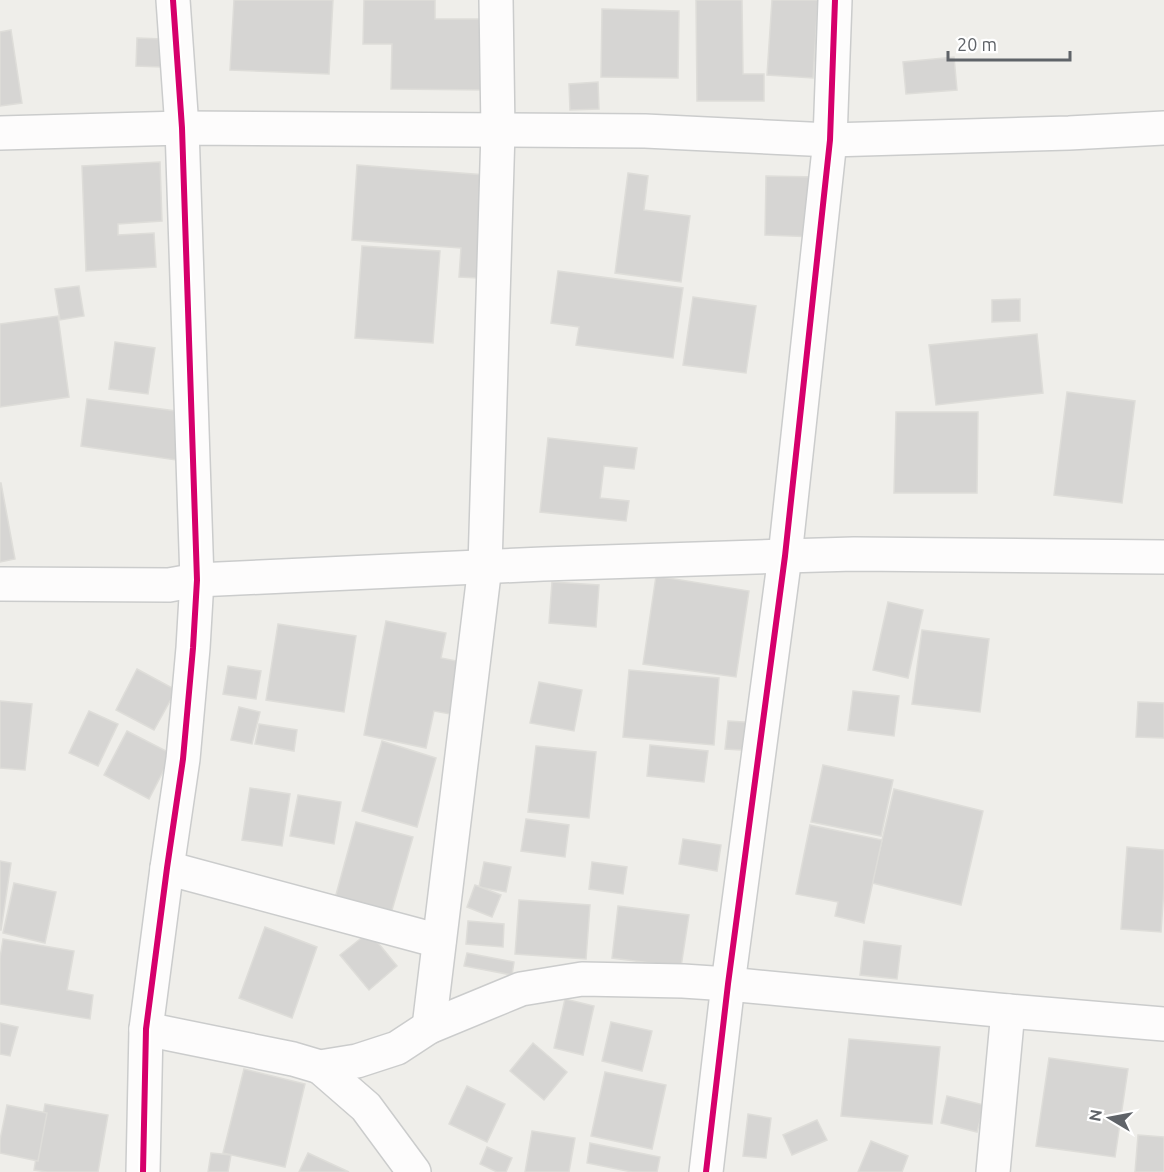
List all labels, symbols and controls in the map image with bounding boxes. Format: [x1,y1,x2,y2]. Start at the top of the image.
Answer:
scale bar [948,24,1070,62]
text: 20 m [957,34,997,54]
north arrow [1080,1088,1140,1148]
text: N [1085,1108,1105,1123]

